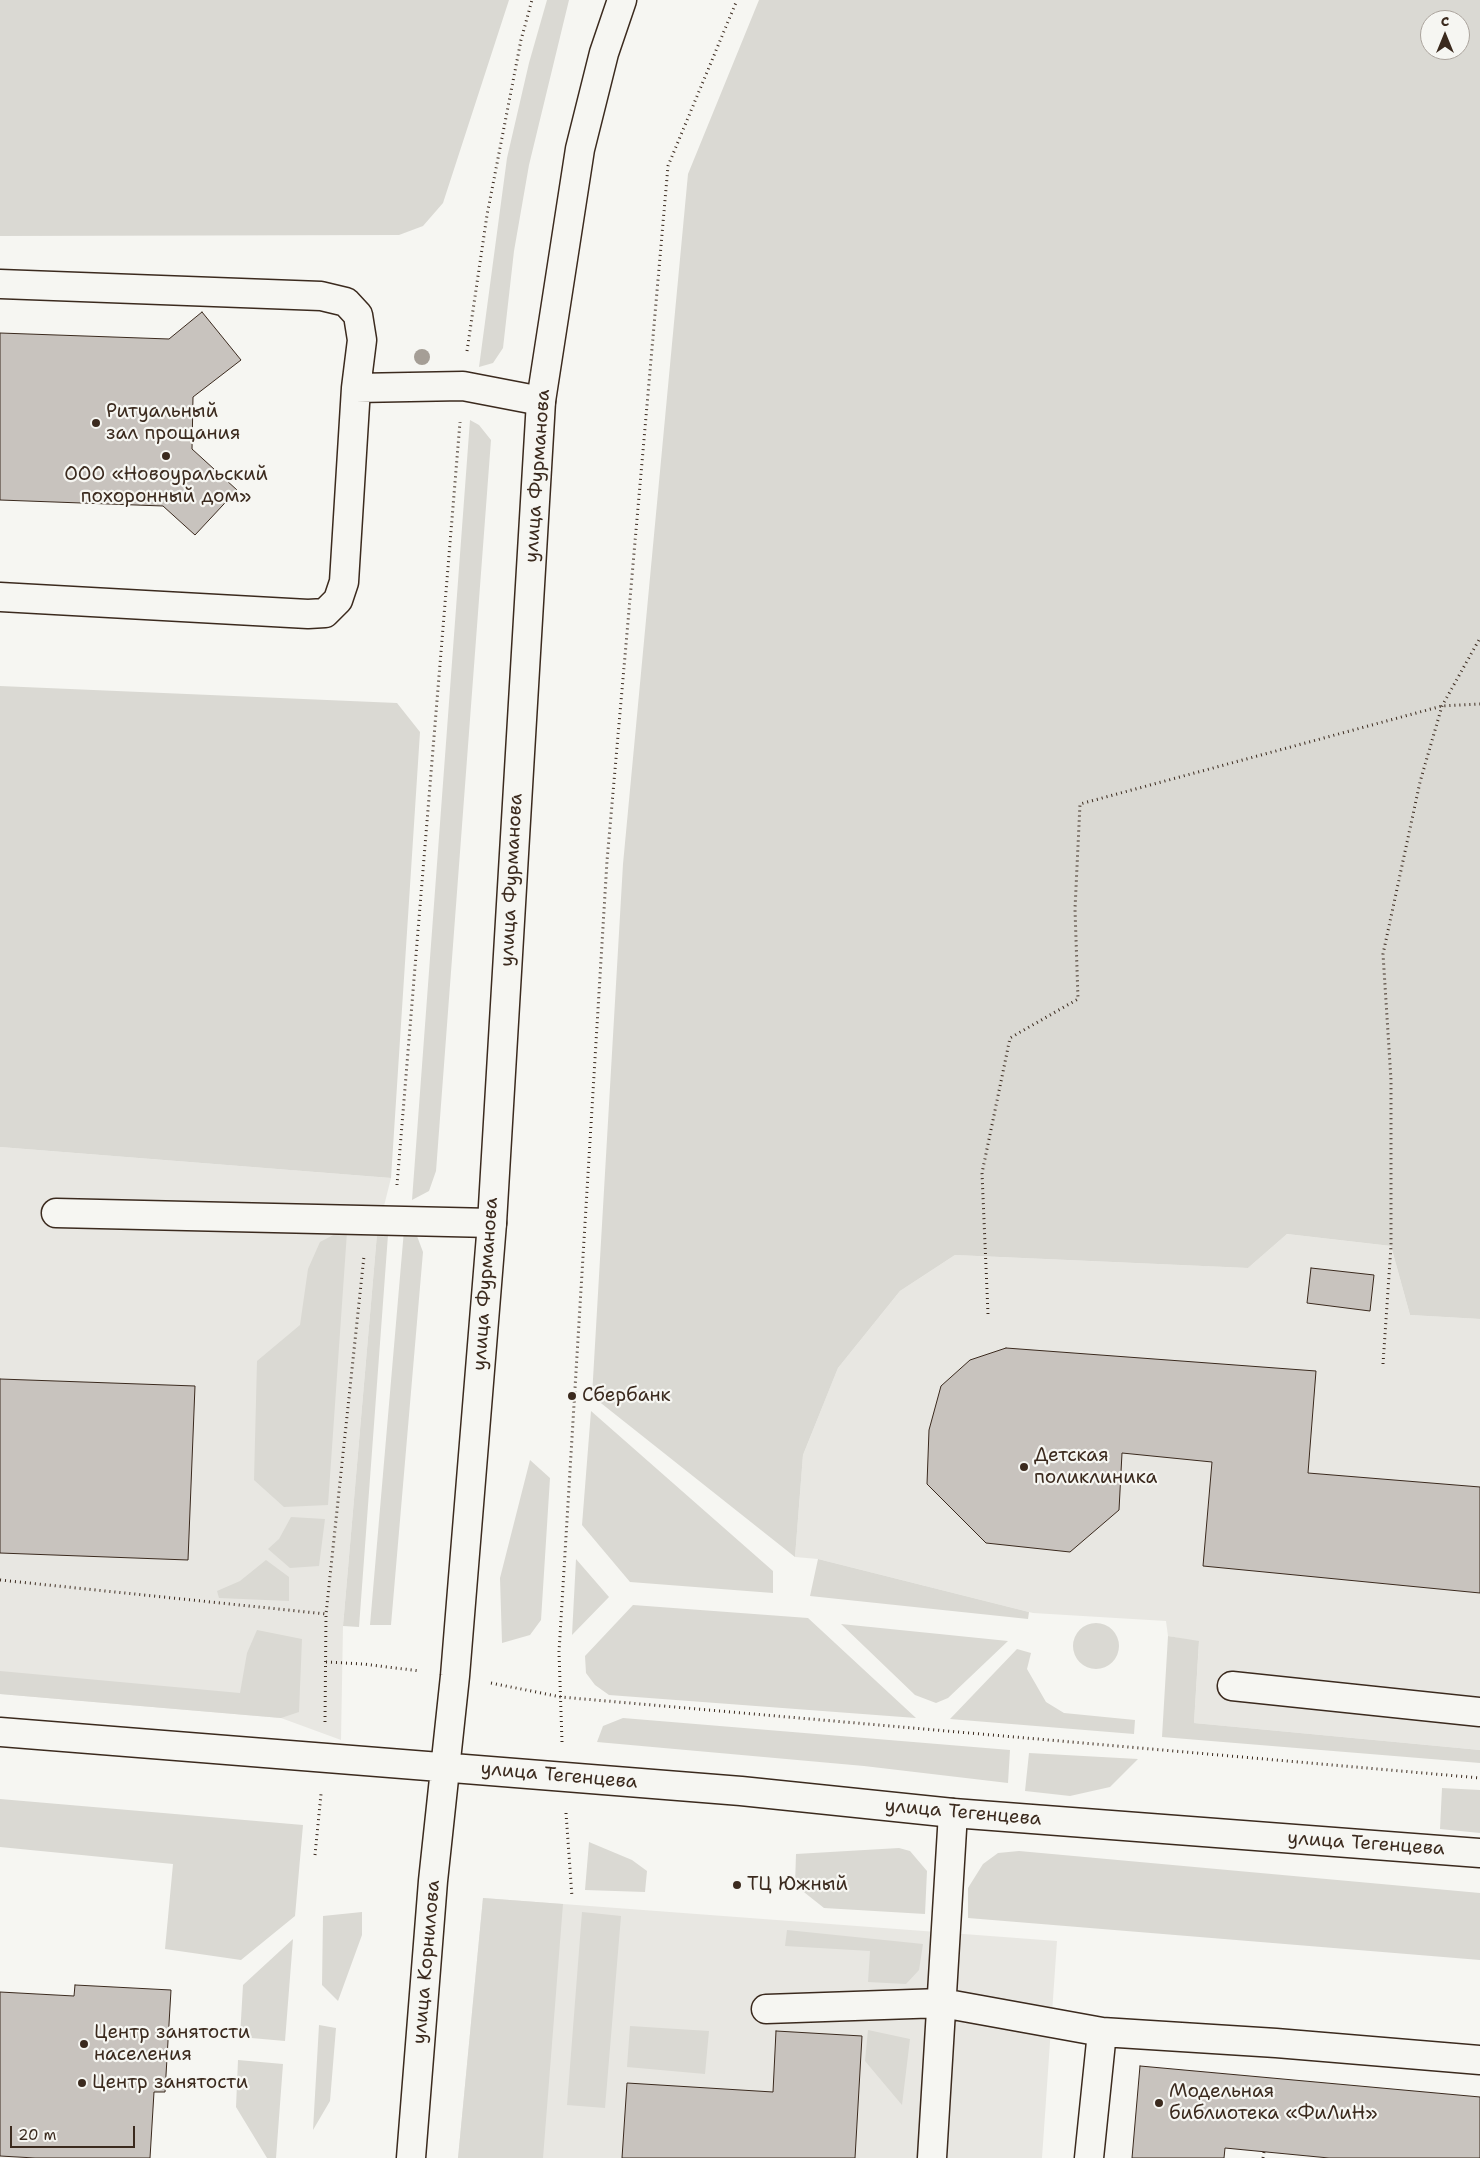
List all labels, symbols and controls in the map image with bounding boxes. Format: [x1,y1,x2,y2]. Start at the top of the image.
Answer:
north arrow [1420,10,1470,60]
text: С [1441,12,1449,30]
street label: улица Фурманова [521,389,555,563]
place label: Ритуальный зал прощания [106,401,240,445]
marker: Ритуальный зал прощания [90,417,102,429]
marker: ООО «Новоуральский похоронный дом» [160,450,172,462]
place label: ООО «Новоуральский похоронный дом» [64,464,268,508]
street label: улица Фурманова [496,793,528,967]
street label: улица Фурманова [469,1197,503,1371]
place label: Сбербанк [582,1385,671,1407]
marker: Сбербанк [566,1390,578,1402]
place label: Детская поликлиника [1034,1445,1157,1489]
marker: Детская поликлиника [1018,1461,1030,1473]
street label: улица Тегенцева [480,1758,638,1794]
street label: улица Тегенцева [884,1795,1042,1831]
street label: улица Тегенцева [1287,1827,1445,1861]
place label: ТЦ Южный [747,1874,848,1896]
street label: улица Корнилова [408,1879,446,2045]
marker: ТЦ Южный [731,1879,743,1891]
place label: Центр занятости населения [94,2022,250,2066]
marker: Центр занятости населения [78,2038,90,2050]
place label: Центр занятости [92,2072,248,2094]
marker: Центр занятости [76,2077,88,2089]
place label: Модельная библиотека «ФиЛиН» [1169,2081,1378,2125]
marker: Модельная библиотека «ФиЛиН» [1153,2097,1165,2109]
scale bar [12,2116,138,2148]
text: 20 m [18,2125,57,2145]

